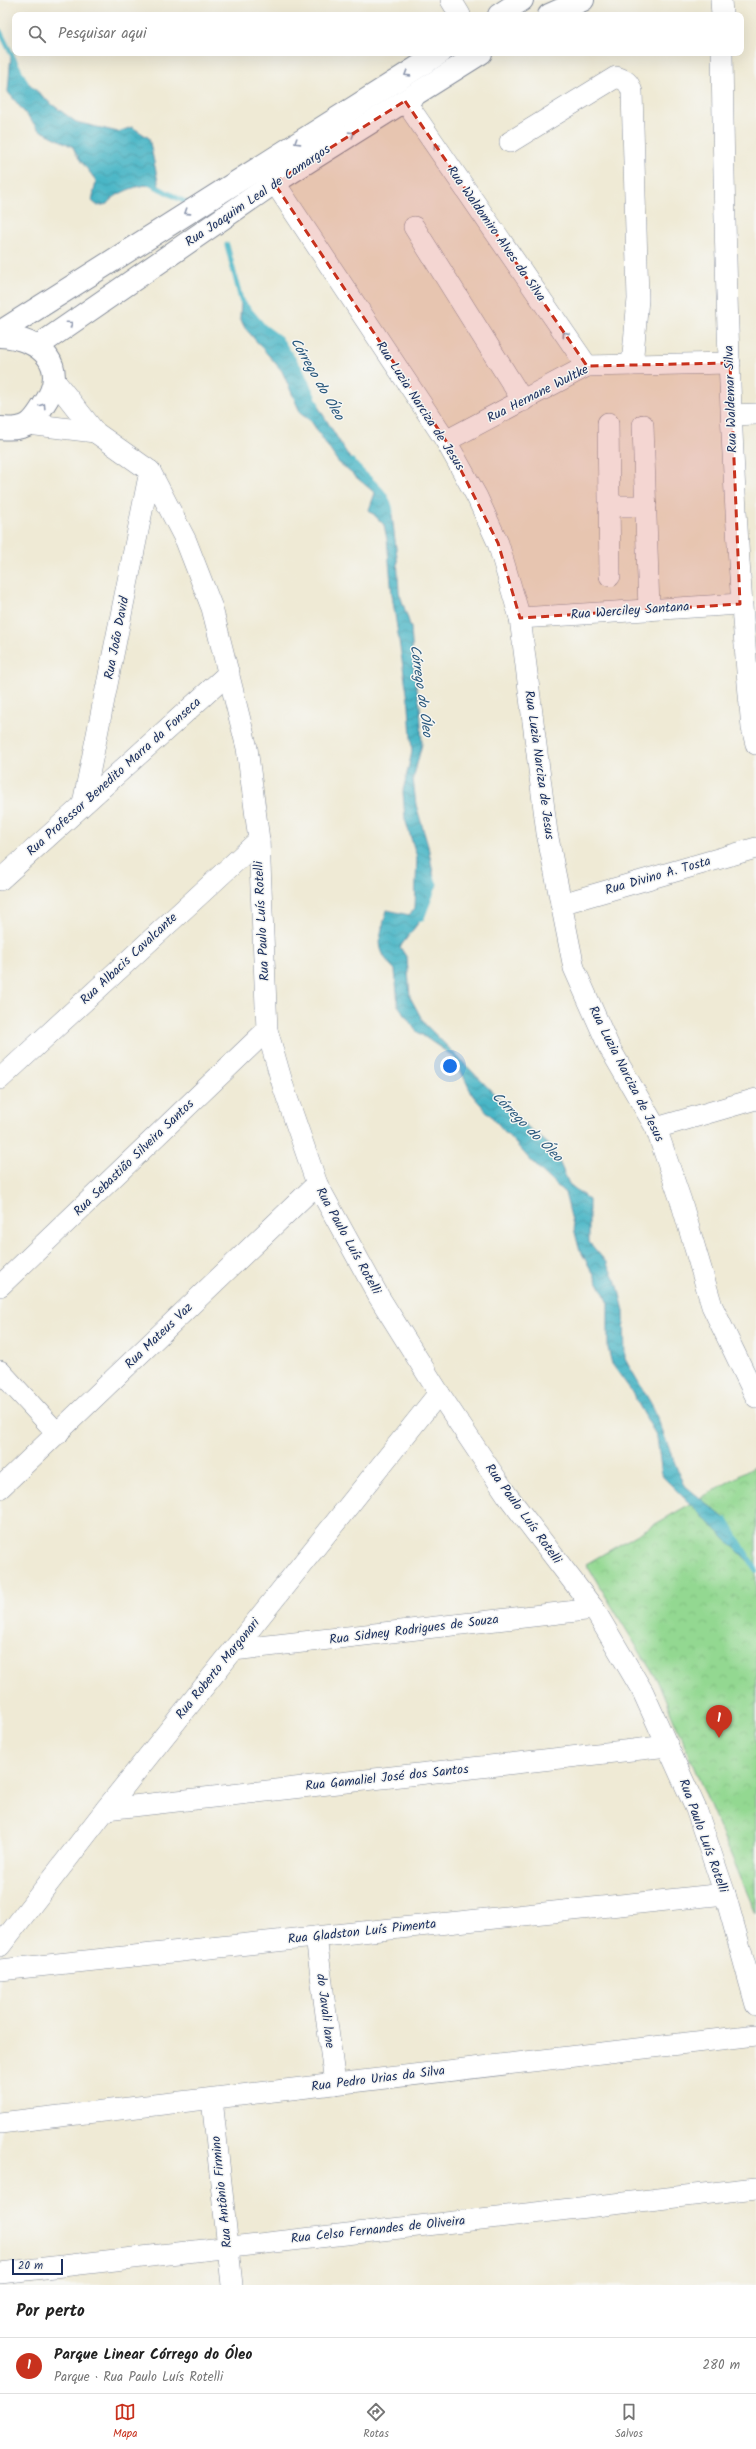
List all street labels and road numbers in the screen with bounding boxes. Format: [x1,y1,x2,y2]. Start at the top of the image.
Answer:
street label: Rua Joaquim Leal de Camargos [181,139,335,253]
street label: Rua Waldomiro Alves da Silva [441,162,551,306]
street label: Rua Luzia Narciza de Jesus [370,337,470,475]
street label: Rua Waldemar Silva [719,345,743,453]
street label: Rua Hernane Wultke [484,359,593,429]
street label: Rua João David [99,594,135,681]
street label: Rua Werciley Santana [570,596,690,626]
street label: Rua Luzia Narciza de Jesus [518,689,560,841]
street label: Rua Professor Benedito Marra da Fonseca [22,693,206,861]
street label: Rua Divino A. Tosta [603,851,713,901]
street label: Rua Paulo Luís Rotelli [248,860,276,981]
street label: Rua Albacis Cavalcante [75,908,183,1010]
street label: Rua Luzia Narciza de Jesus [582,1002,670,1146]
street label: Rua Sebastião Silveira Santos [69,1094,200,1222]
street label: Rua Paulo Luís Rotelli [310,1183,387,1299]
street label: Rua Mateus Vaz [120,1298,198,1374]
street label: Rua Paulo Luís Rotelli [479,1459,567,1569]
street label: Rua Sidney Rodrigues de Souza [328,1609,500,1651]
street label: Rua Roberto Margonari [171,1613,266,1724]
street label: Rua Gamaliel José dos Santos [304,1759,470,1797]
street label: Rua Paulo Luís Rotelli [673,1776,734,1897]
street label: Rua Gladston Luís Pimenta [287,1914,437,1950]
street label: do Javali lane [310,1973,340,2050]
street label: Rua Pedro Urias da Silva [310,2060,446,2098]
street label: Rua Antônio Firmino [206,2135,238,2249]
street label: Rua Celso Fernandes de Oliveira [290,2210,466,2250]

